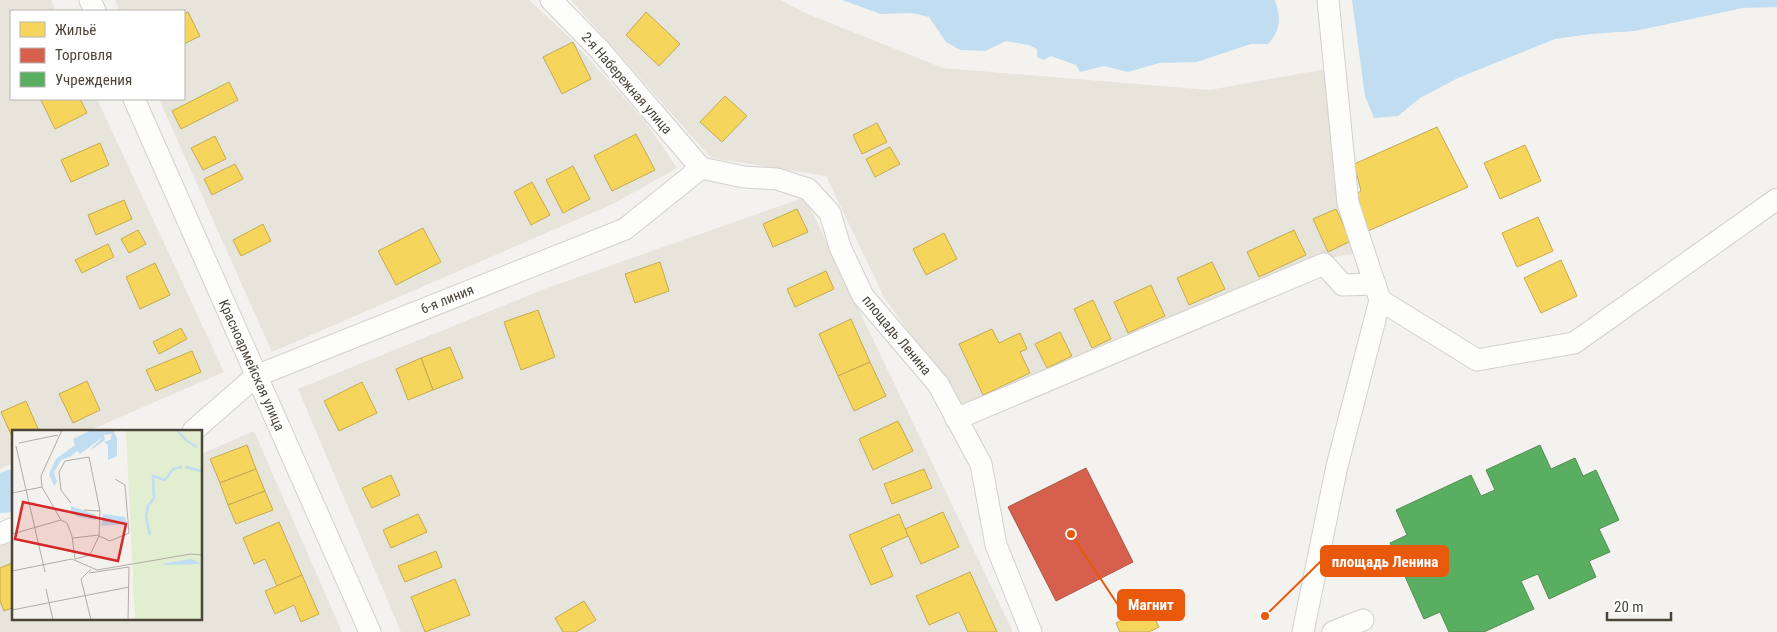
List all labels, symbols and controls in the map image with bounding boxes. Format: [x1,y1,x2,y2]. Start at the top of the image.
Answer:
legend [10,10,185,100]
text: Жильё [55,21,96,39]
street label: 2-я Набережная улица [578,29,676,137]
text: Торговля [55,46,112,64]
text: Учреждения [55,71,132,89]
street label: 6-я линия [418,281,476,317]
street label: площадь Ленина [859,292,935,378]
street label: Красноармейская улица [216,297,288,433]
inset map [12,430,202,620]
callout: площадь Ленина [1321,546,1448,576]
text: площадь Ленина [1332,553,1438,571]
callout: Магнит [1118,590,1184,620]
scale bar [1607,590,1671,622]
text: Магнит [1128,596,1174,614]
text: 20 m [1614,598,1644,616]

